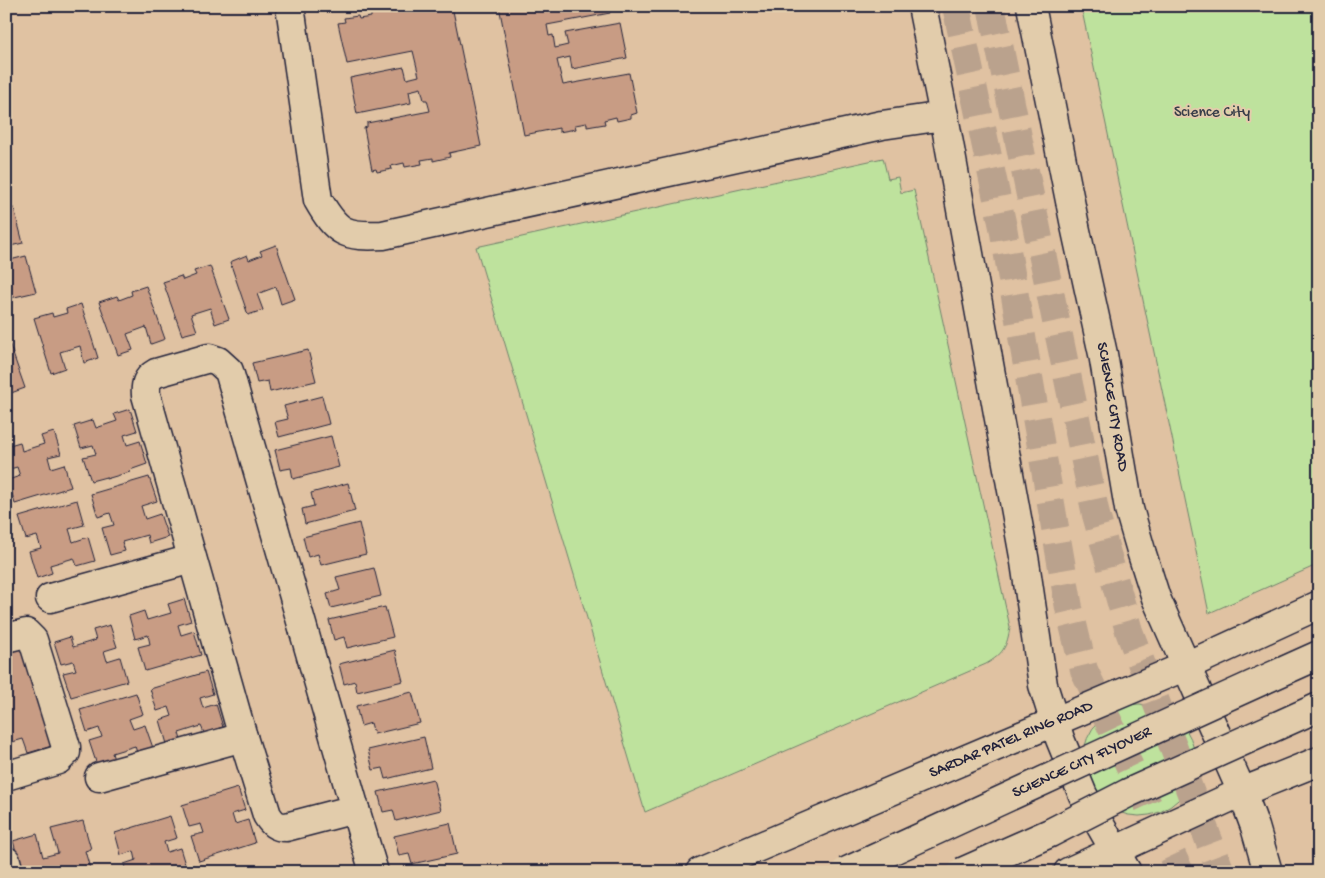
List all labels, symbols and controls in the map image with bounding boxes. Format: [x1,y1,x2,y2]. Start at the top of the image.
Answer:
park label: Science City [1174,104,1250,123]
street label: SCIENCE CITY ROAD [1091,341,1132,473]
street label: SARDAR PATEL RING ROAD [927,697,1096,783]
street label: SCIENCE CITY FLYOVER [1010,722,1155,803]

